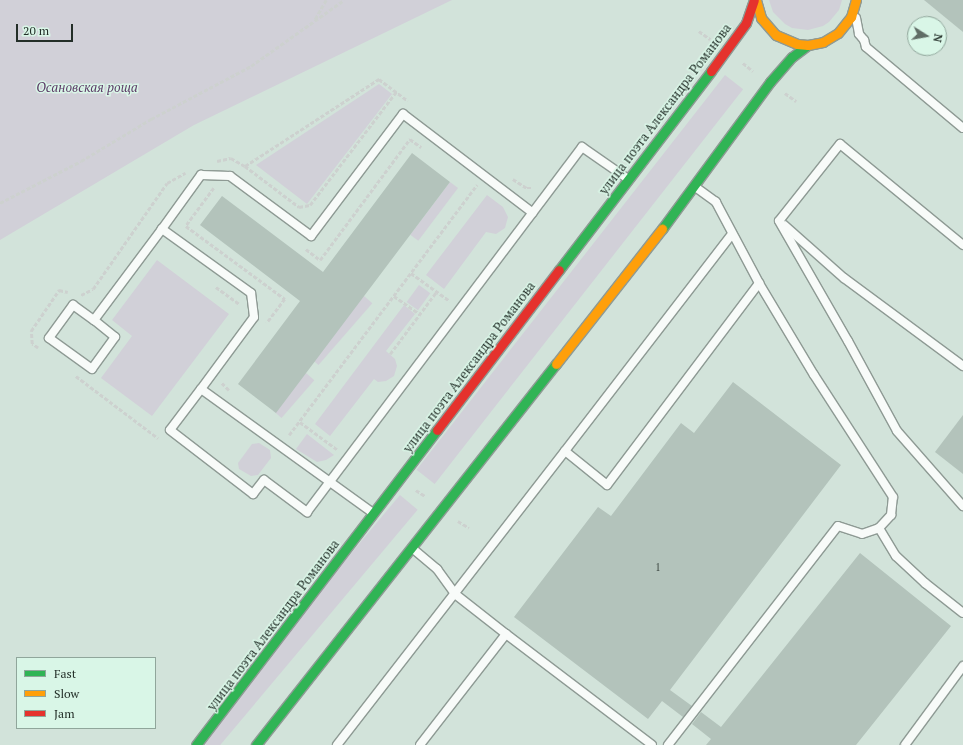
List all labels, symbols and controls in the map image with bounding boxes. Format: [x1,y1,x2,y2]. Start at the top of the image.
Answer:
scale bar [18,16,75,42]
north arrow [907,16,947,56]
street label: улица поэта Александра Романова [596,20,734,198]
text: 20 m [23,23,49,38]
text: N [930,33,945,44]
park label: Осановская роща [36,79,138,95]
street label: улица поэта Александра Романова [400,278,538,456]
street label: улица поэта Александра Романова [204,536,342,714]
house number: 1 [655,560,661,574]
legend [16,657,156,729]
text: Fast [54,666,76,681]
text: Slow [54,686,79,701]
text: Jam [54,706,75,721]

